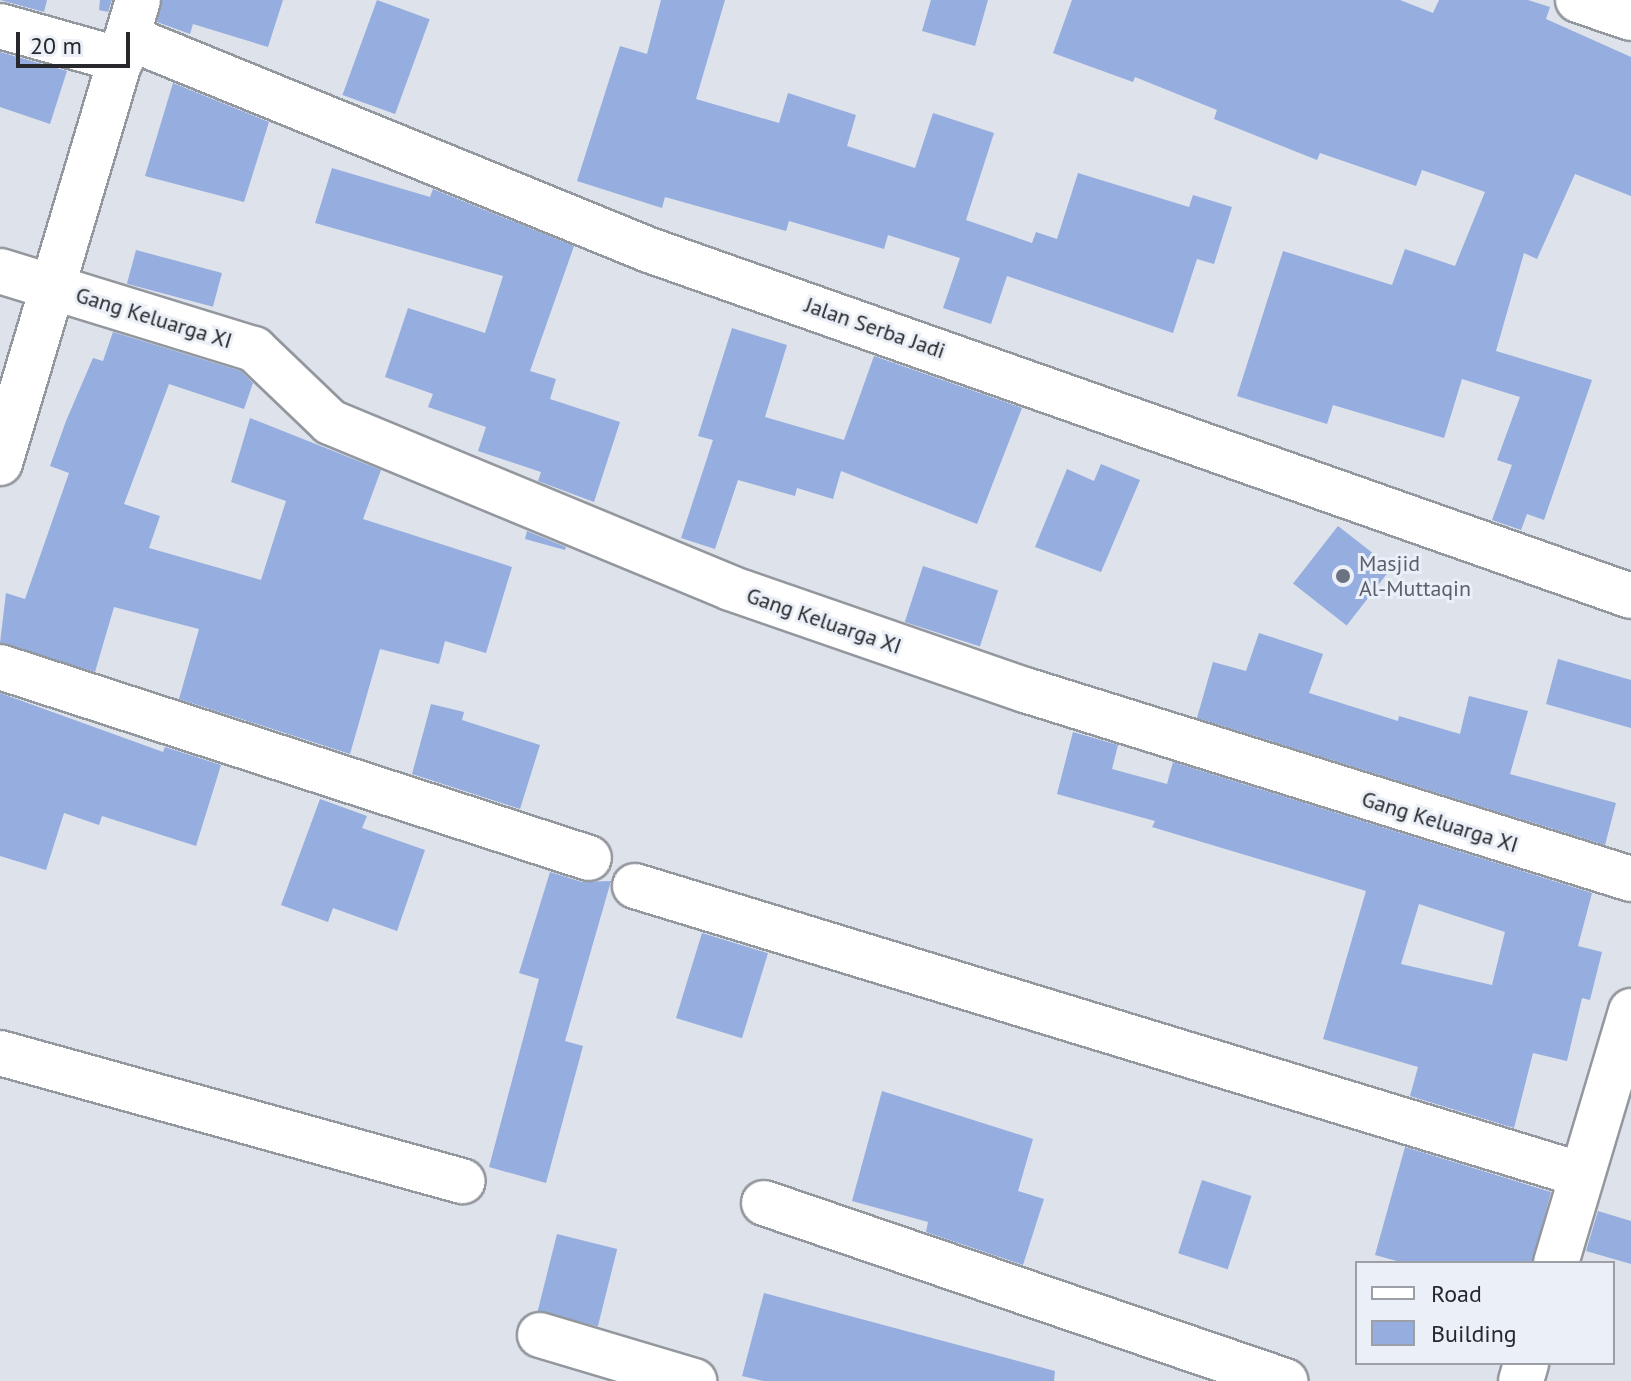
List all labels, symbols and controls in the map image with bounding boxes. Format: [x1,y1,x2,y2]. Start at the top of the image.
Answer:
scale bar [20,16,134,66]
text: 20 m [30,30,82,61]
street label: Gang Keluarga XI [72,282,236,354]
street label: Jalan Serba Jadi [801,292,949,364]
place label: Masjid Al-Muttaqin [1359,550,1471,602]
marker: Masjid Al-Muttaqin [1334,567,1352,585]
street label: Gang Keluarga XI [743,582,905,660]
street label: Gang Keluarga XI [1358,786,1522,858]
legend [1355,1261,1615,1365]
text: Road [1431,1278,1482,1309]
text: Building [1431,1318,1517,1349]

